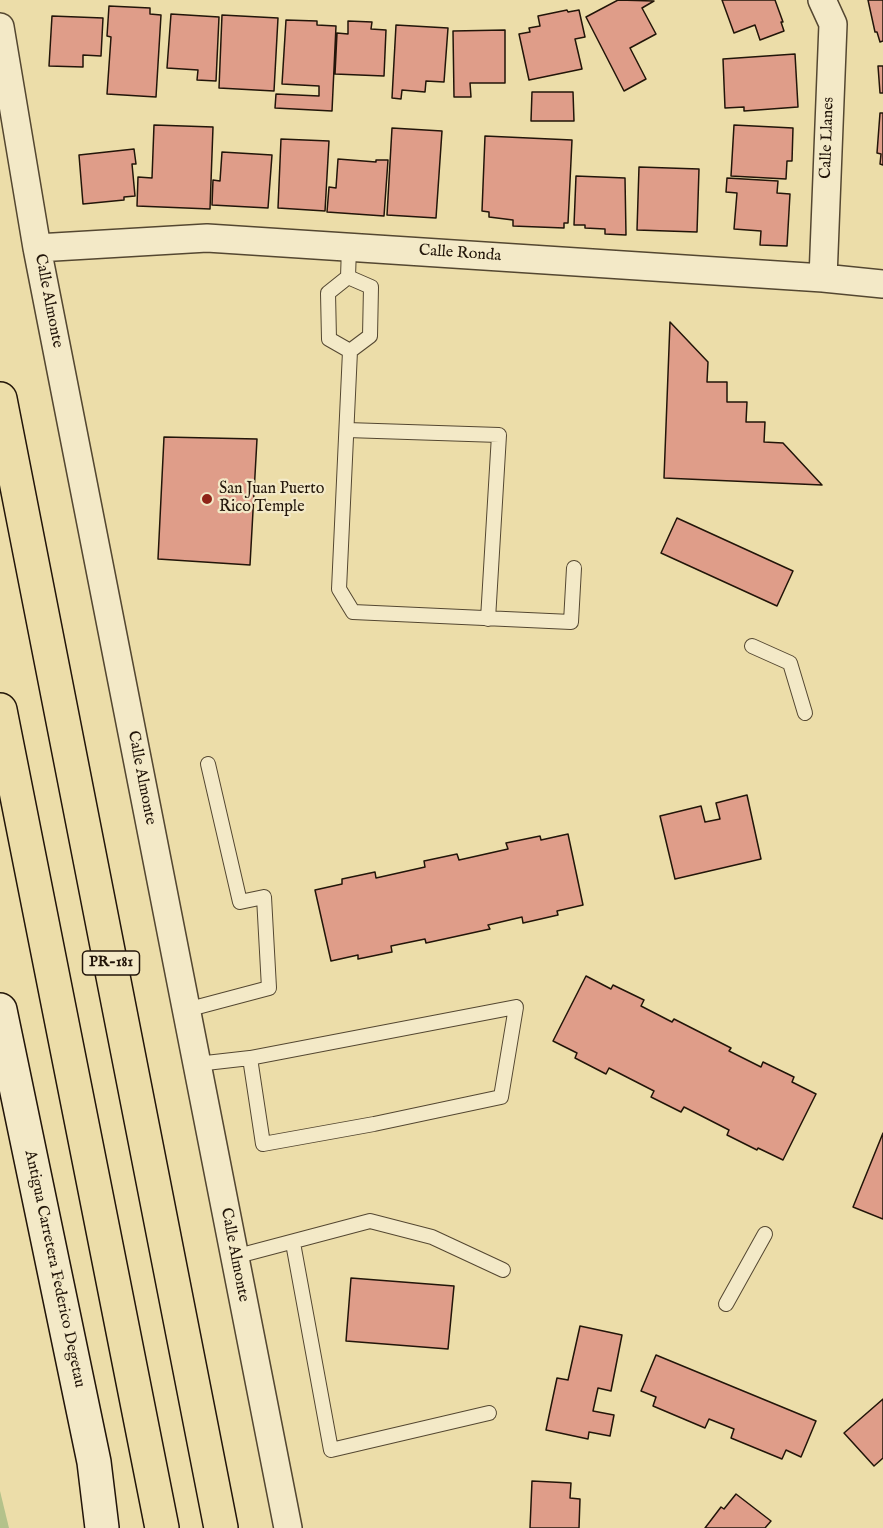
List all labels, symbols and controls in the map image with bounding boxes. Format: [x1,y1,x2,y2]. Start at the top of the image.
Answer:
street label: Calle Llanes [817,97,839,179]
street label: Calle Ronda [418,242,502,266]
street label: Calle Almonte [29,252,67,350]
place label: San Juan Puerto Rico Temple [219,480,324,518]
marker: San Juan Puerto Rico Temple [200,492,214,506]
street label: Calle Almonte [122,729,160,827]
road number: PR-181 [82,951,140,975]
street label: Antigua Carretera Federico Degetau [19,1149,89,1389]
street label: Calle Almonte [215,1206,253,1304]

